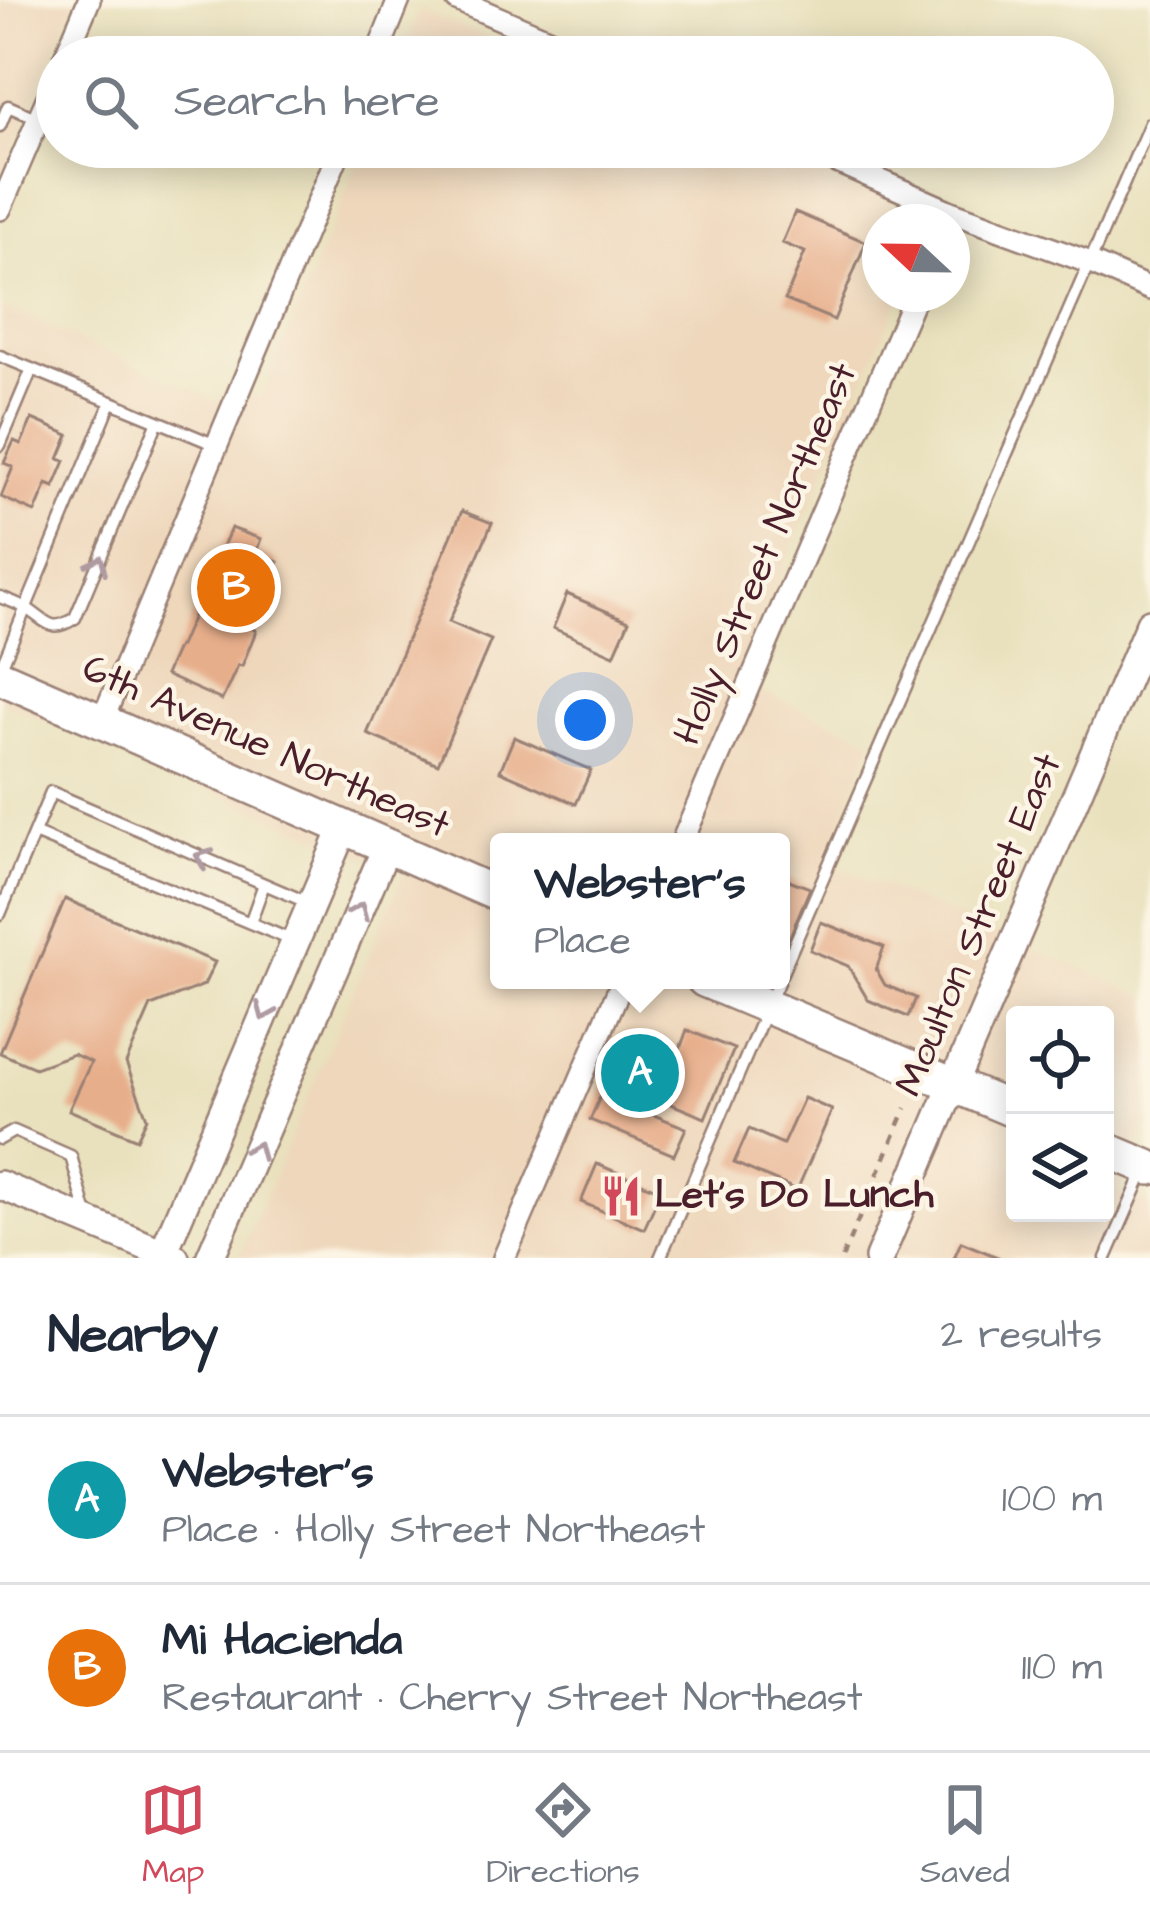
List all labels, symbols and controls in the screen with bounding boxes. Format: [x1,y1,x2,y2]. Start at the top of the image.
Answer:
search box [36,36,1114,168]
icon: search [78,69,144,135]
text: Search here [174,71,440,133]
north arrow [862,204,970,312]
street label: Holly Street Northeast [661,355,872,754]
pin: B [197,543,275,633]
one-way arrow [84,554,108,575]
street label: 6th Avenue Northeast [74,642,458,852]
your location [555,690,615,750]
street label: Moulton Street East [882,745,1076,1105]
popup [490,833,790,989]
one-way arrow [194,848,216,872]
text: Webster's [534,853,746,915]
one-way arrow [345,901,369,923]
text: Place [534,915,631,969]
one-way arrow [256,1000,280,1022]
map controls [1006,1006,1114,1222]
button: locate [1006,1006,1114,1114]
pin: A [601,1028,679,1118]
button: layers [1006,1114,1114,1222]
one-way arrow [242,1141,266,1163]
place label: Let's Do Lunch [655,1169,934,1223]
restaurant icon: Let's Do Lunch [598,1173,644,1219]
text: Nearby [48,1301,218,1372]
text: 2 results [941,1309,1102,1363]
text: Webster's [162,1442,374,1504]
text: A [75,1473,99,1527]
text: 100 m [1002,1473,1102,1527]
text: Place · Holly Street Northeast [162,1504,705,1558]
text: Mi Hacienda [162,1610,402,1672]
text: B [73,1641,101,1695]
text: 110 m [1021,1641,1102,1695]
text: Restaurant · Cherry Street Northeast [162,1672,863,1726]
tab: Map [140,1777,206,1895]
tab: Directions [486,1777,640,1895]
tab: Saved [920,1777,1010,1895]

